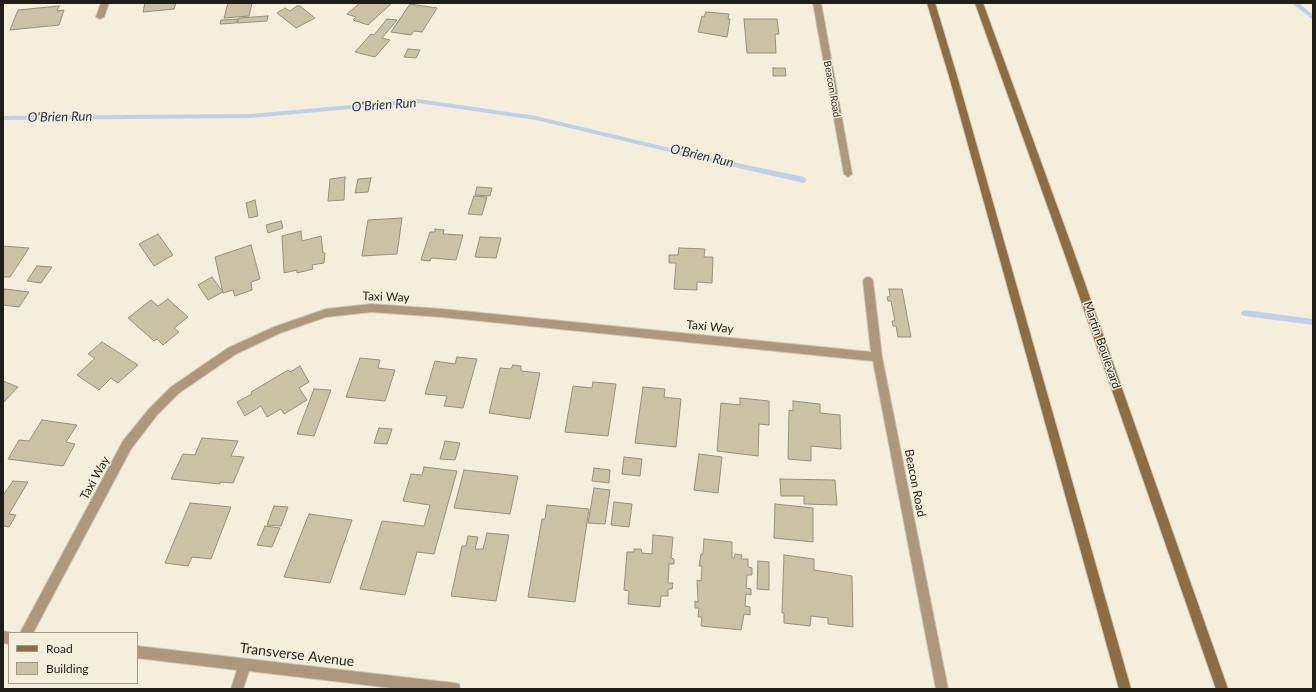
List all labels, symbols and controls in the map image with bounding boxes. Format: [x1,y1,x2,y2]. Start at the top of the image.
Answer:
street label: Beacon Road [821,60,843,118]
water label: O'Brien Run [351,95,417,115]
water label: O'Brien Run [28,109,92,125]
water label: O'Brien Run [669,141,735,171]
street label: Taxi Way [362,289,410,305]
street label: Martin Boulevard [1080,299,1124,391]
street label: Taxi Way [686,317,734,337]
street label: Beacon Road [901,448,929,518]
street label: Taxi Way [77,454,113,502]
legend [8,632,138,684]
street label: Transverse Avenue [239,640,355,670]
text: Road [46,641,73,656]
text: Building [46,661,89,676]

